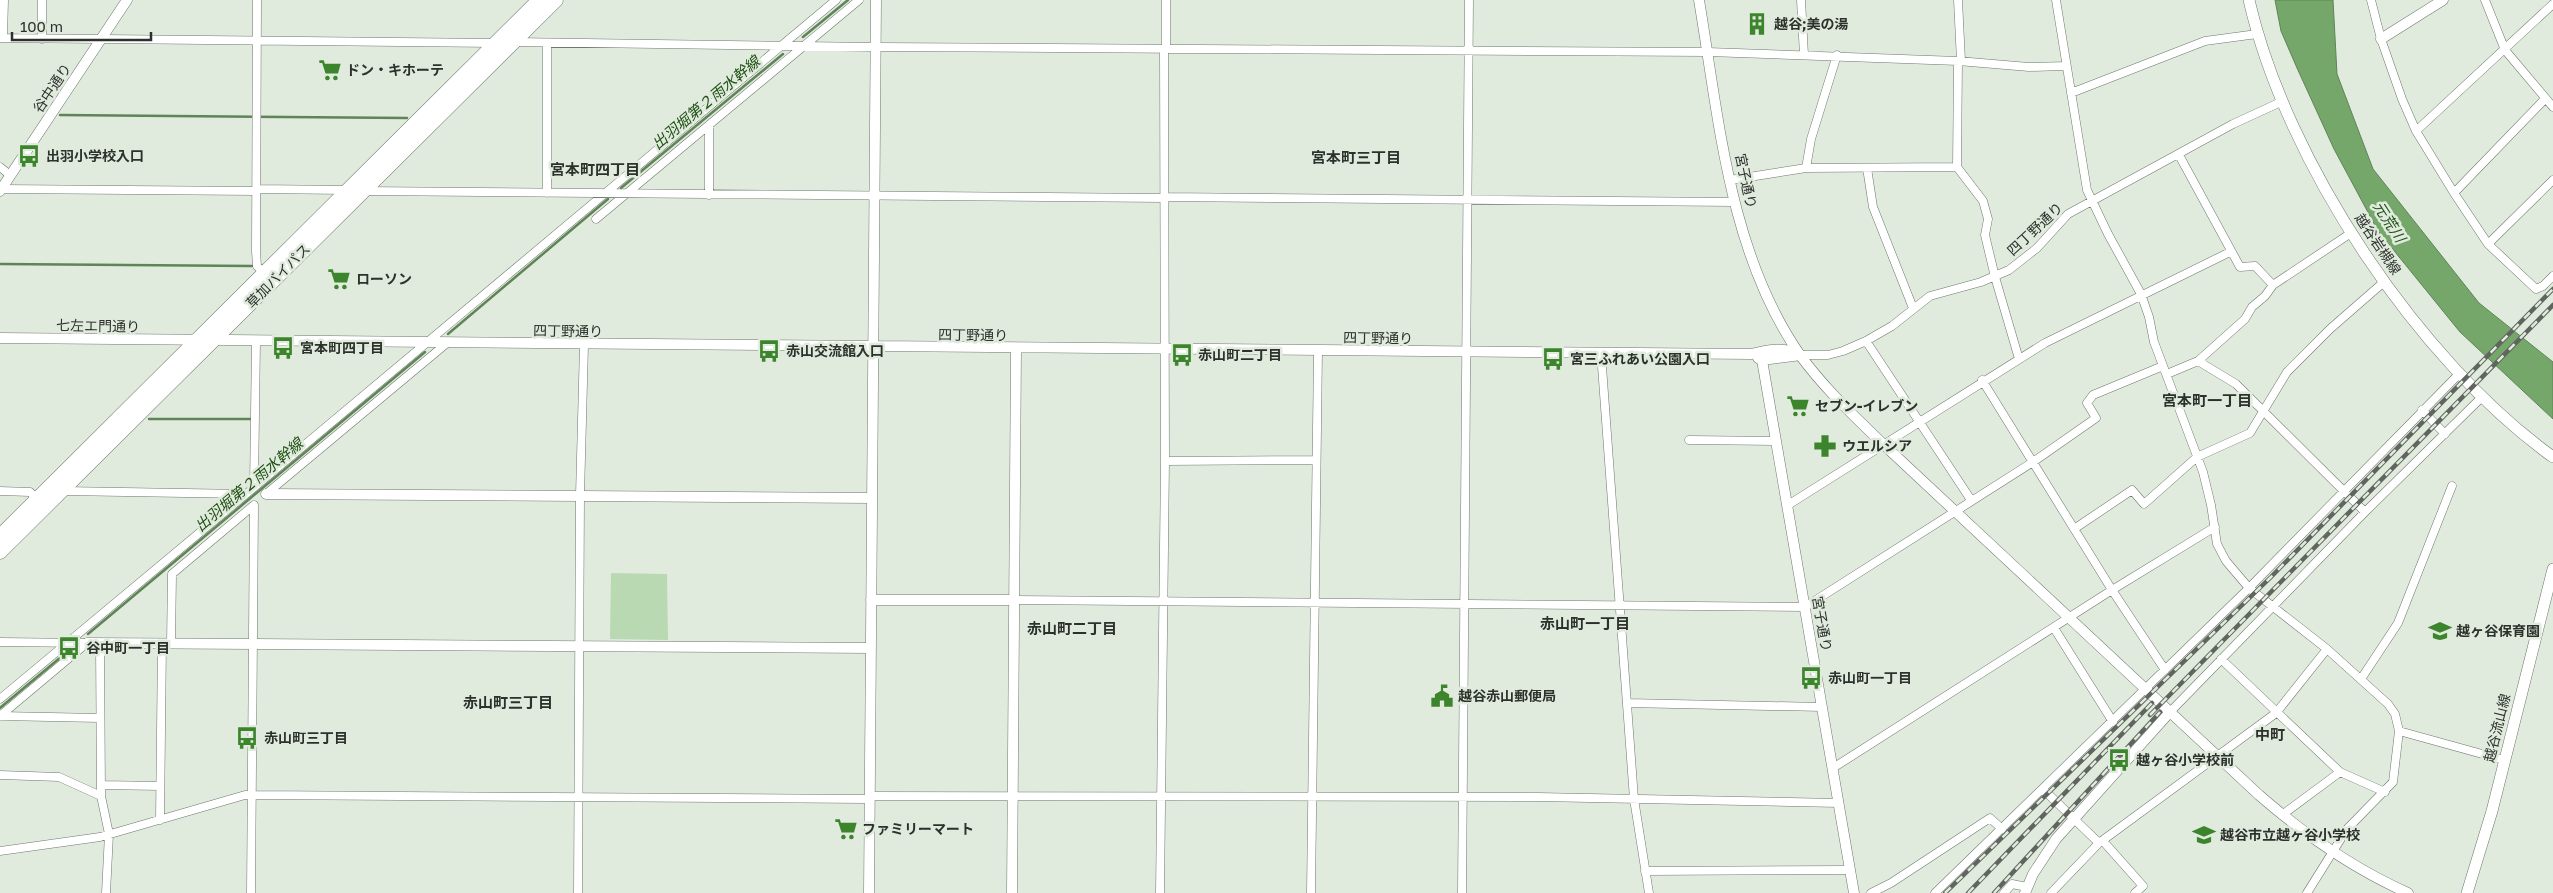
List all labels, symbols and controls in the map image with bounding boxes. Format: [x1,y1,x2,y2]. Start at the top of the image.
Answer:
scale bar [12,10,151,42]
building icon: 越谷;美の湯 [1744,11,1770,37]
place label: 越谷;美の湯 [1774,15,1848,32]
text: 100 m [20,17,63,35]
water label: 出羽堀第２雨水幹線 [648,51,764,153]
supermarket icon: ドン・キホーテ [317,57,343,83]
street label: 谷中通り [29,60,74,116]
place label: ドン・キホーテ [346,61,444,78]
bus stop icon: 出羽小学校入口 [16,143,42,169]
place label: 出羽小学校入口 [46,147,144,164]
district label: 宮本町三丁目 [1311,148,1401,166]
street label: 宮子通り [1732,152,1761,210]
district label: 宮本町四丁目 [550,160,640,178]
water label: 元荒川 [2370,198,2411,247]
street label: 四丁野通り [2003,199,2066,259]
street label: 越谷岩槻線 [2352,210,2405,277]
street label: 草加バイパス [242,240,313,311]
supermarket icon: ローソン [326,266,352,292]
place label: ローソン [356,270,412,287]
street label: 七左エ門通り [56,316,140,335]
street label: 四丁野通り [533,321,603,340]
street label: 四丁野通り [938,325,1008,344]
street label: 四丁野通り [1343,328,1413,347]
bus stop icon: 宮本町四丁目 [270,335,296,361]
bus stop icon: 赤山交流館入口 [756,338,782,364]
place label: 宮本町四丁目 [300,339,384,356]
place label: 赤山交流館入口 [786,342,884,359]
bus stop icon: 赤山町二丁目 [1169,342,1195,368]
place label: 赤山町二丁目 [1198,346,1282,363]
bus stop icon: 宮三ふれあい公園入口 [1540,346,1566,372]
place label: 宮三ふれあい公園入口 [1570,350,1710,367]
district label: 宮本町一丁目 [2162,391,2252,409]
supermarket icon: セブン-イレブン [1785,393,1811,419]
place label: セブン-イレブン [1815,397,1918,414]
water label: 出羽堀第２雨水幹線 [191,433,307,535]
pharmacy icon: ウエルシア [1812,433,1838,459]
place label: ウエルシア [1842,437,1912,454]
street label: 宮子通り [1809,595,1836,653]
district label: 赤山町一丁目 [1540,614,1630,632]
school or university icon: 越ヶ谷保育園 [2427,618,2453,644]
district label: 赤山町二丁目 [1027,619,1117,637]
place label: 越ヶ谷保育園 [2456,622,2540,639]
bus stop icon: 谷中町一丁目 [56,635,82,661]
place label: 谷中町一丁目 [86,639,170,656]
bus stop icon: 赤山町一丁目 [1798,665,1824,691]
place label: 赤山町一丁目 [1828,669,1912,686]
public building icon: 越谷赤山郵便局 [1429,683,1455,709]
place label: 越谷赤山郵便局 [1458,687,1556,704]
street label: 越谷流山線 [2480,692,2513,764]
district label: 赤山町三丁目 [463,693,553,711]
bus stop icon: 赤山町三丁目 [234,725,260,751]
district label: 中町 [2255,725,2285,743]
place label: 赤山町三丁目 [264,729,348,746]
bus stop icon: 越ヶ谷小学校前 [2106,747,2132,773]
place label: 越ヶ谷小学校前 [2136,751,2234,768]
supermarket icon: ファミリーマート [833,816,859,842]
place label: ファミリーマート [862,820,974,837]
school or university icon: 越谷市立越ヶ谷小学校 [2191,822,2217,848]
place label: 越谷市立越ヶ谷小学校 [2220,826,2360,843]

